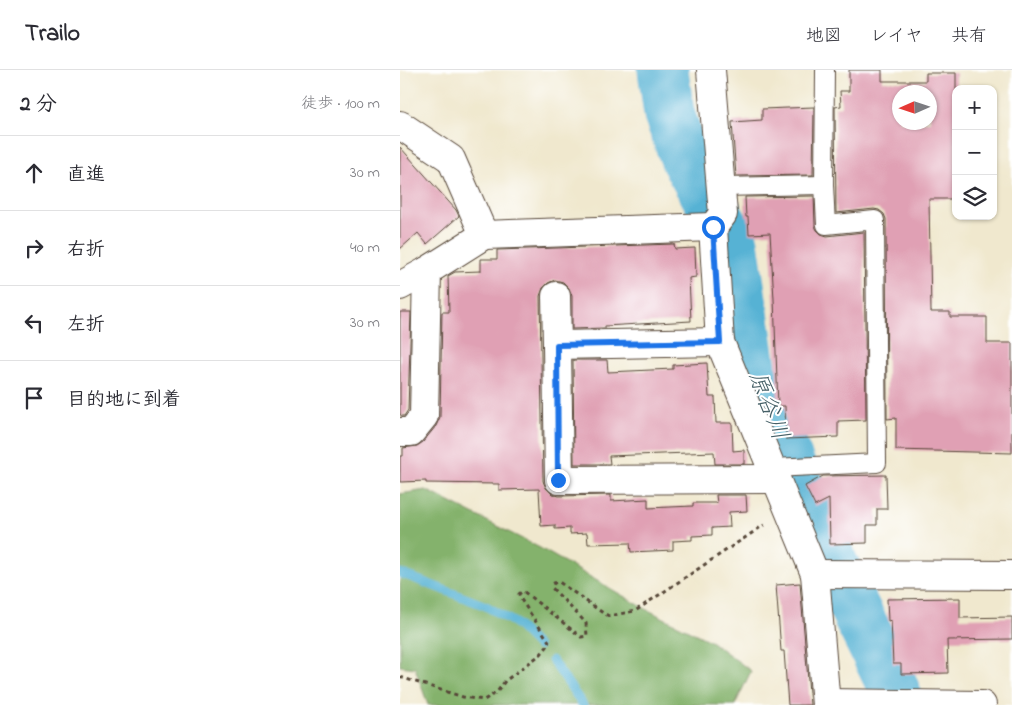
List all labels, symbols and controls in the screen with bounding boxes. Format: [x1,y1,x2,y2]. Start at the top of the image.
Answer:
text: Trailo [25,17,80,52]
text: 地図 [806,24,842,50]
text: レイヤ [870,24,923,50]
text: 共有 [951,24,987,50]
north arrow [892,85,937,130]
map controls [952,85,997,220]
button: + [952,85,997,130]
text: 2 分 [20,90,57,120]
text: 徒歩 · 100 m [301,92,380,116]
button: − [952,130,997,175]
icon: ahead [20,159,48,187]
text: 30 m [350,161,380,185]
text: 直進 [67,162,105,189]
button: layers [952,175,997,220]
route start [702,216,725,239]
icon: right [20,234,48,262]
text: 40 m [350,236,380,260]
text: 右折 [67,237,105,264]
icon: left [20,309,48,337]
text: 30 m [350,311,380,335]
text: 左折 [67,312,105,339]
water label: 原谷川 [738,366,796,446]
icon: arrive [20,384,48,412]
text: 目的地に到着 [67,387,181,414]
route end [547,469,570,492]

